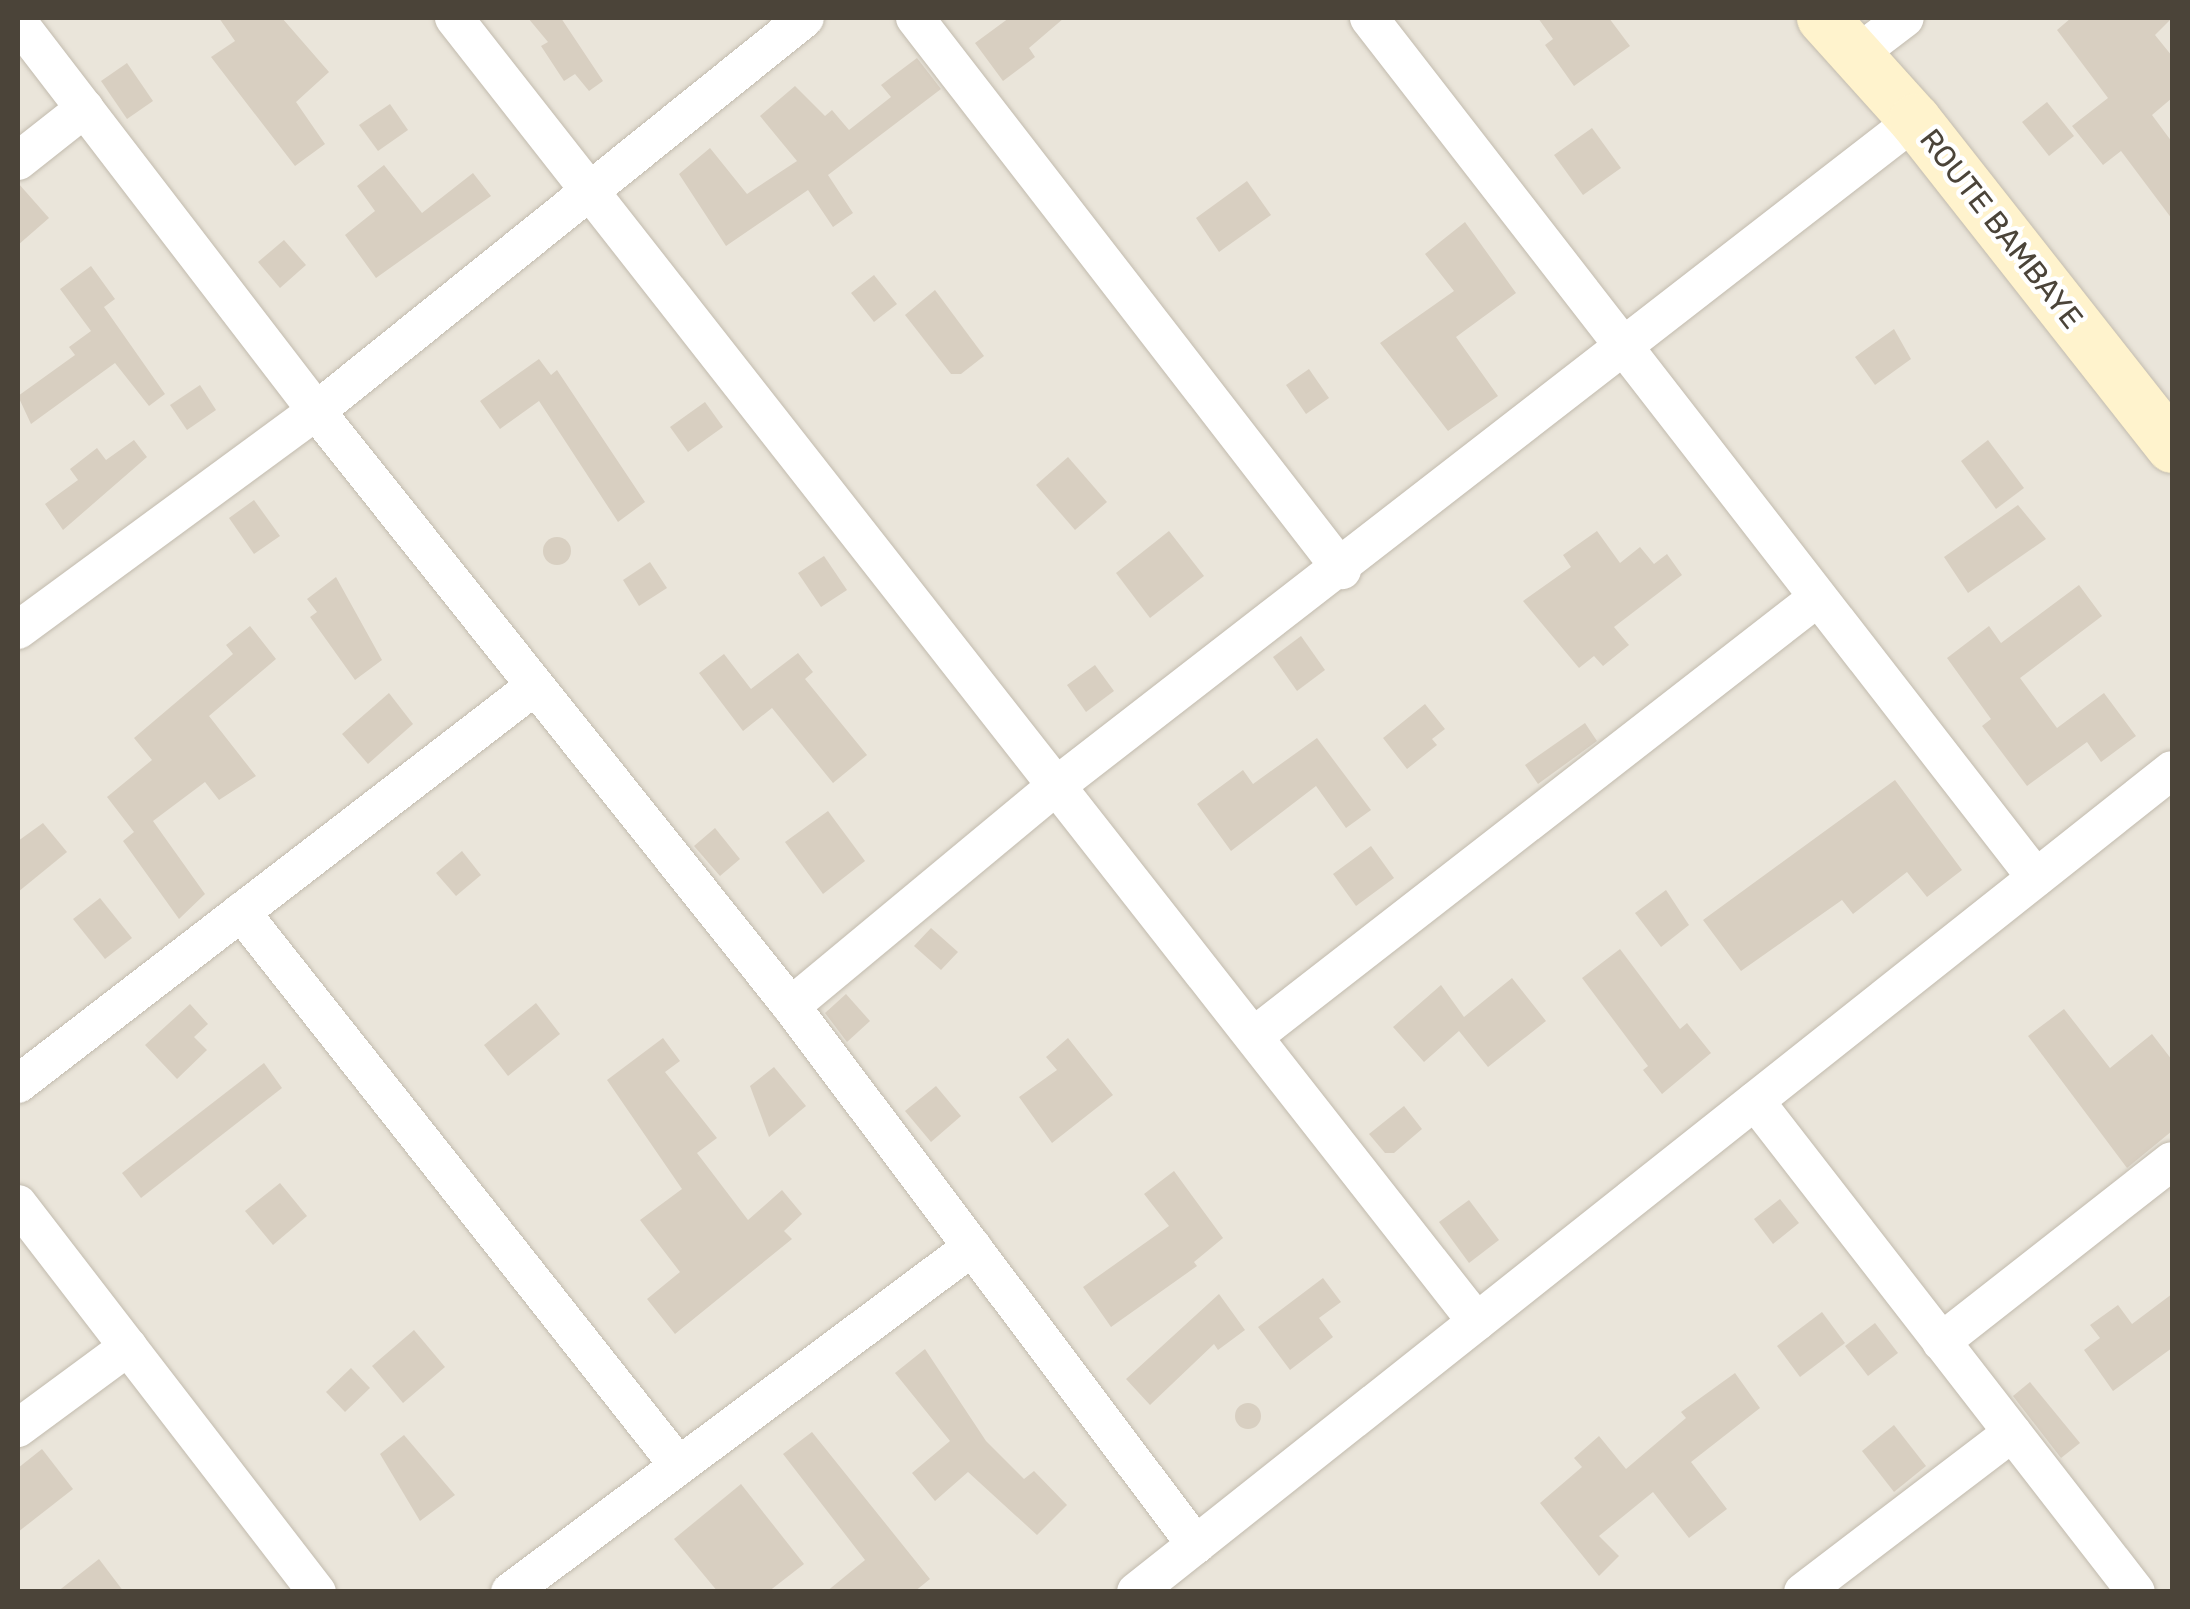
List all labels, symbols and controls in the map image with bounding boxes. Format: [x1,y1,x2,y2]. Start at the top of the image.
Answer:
street label: ROUTE BAMBAYE [1912,122,2090,336]

